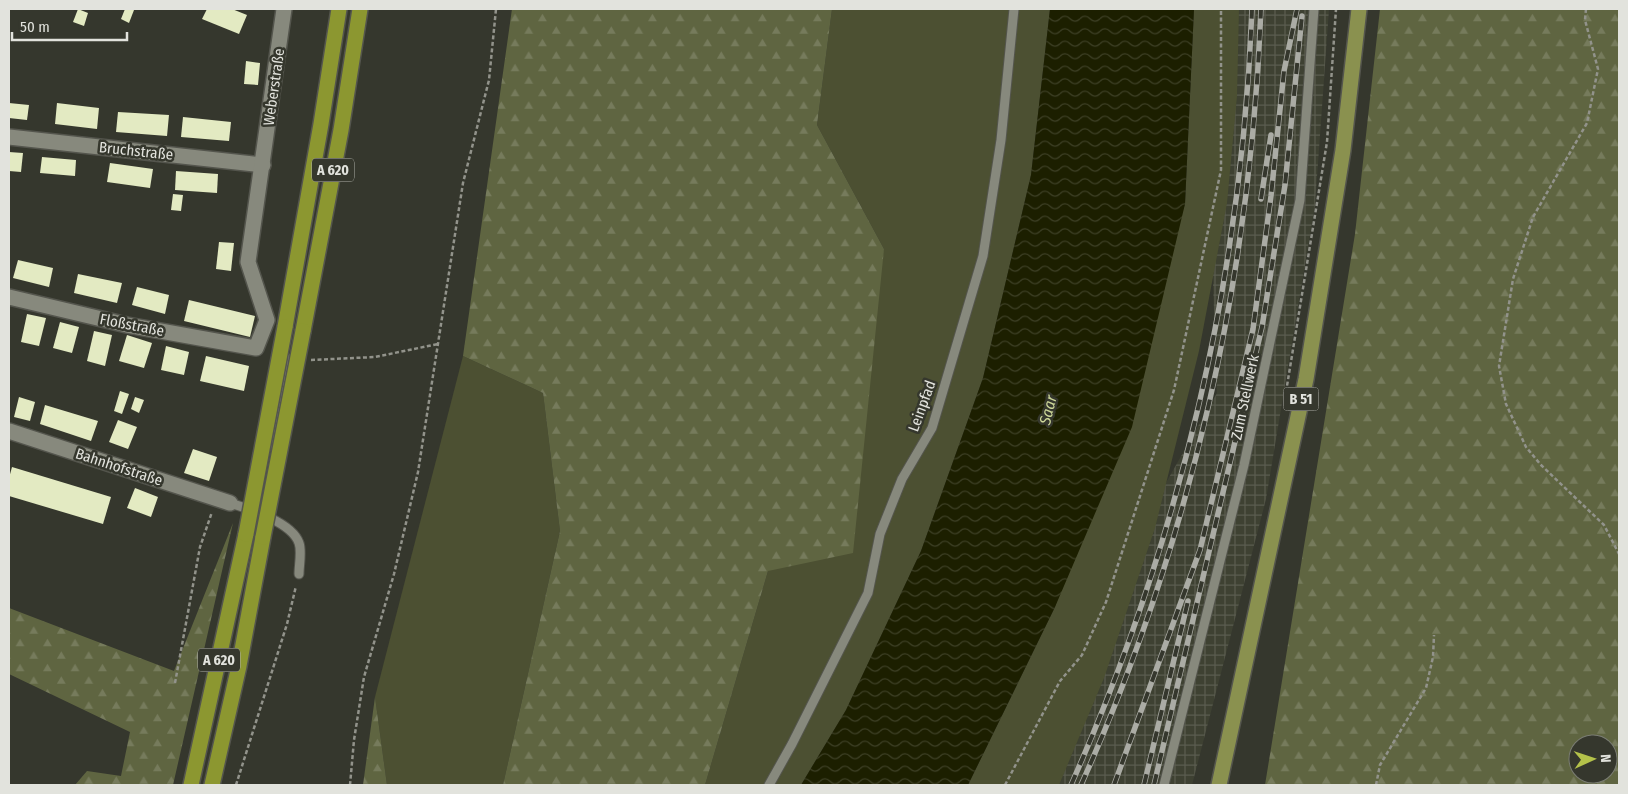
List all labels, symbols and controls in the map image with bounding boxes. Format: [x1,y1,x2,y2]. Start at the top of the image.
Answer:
scale bar [12,10,128,42]
text: 50 m [20,18,50,36]
street label: Weberstraße [260,47,288,127]
street label: Bruchstraße [98,138,174,164]
road number: A 620 [312,158,354,182]
street label: Floßstraße [98,310,166,340]
street label: Zum Stellwerk [1227,353,1263,441]
street label: Leinpfad [904,378,940,434]
road number: B 51 [1284,388,1318,410]
water label: Saar [1035,393,1061,428]
street label: Bahnhofstraße [73,444,165,490]
road number: A 620 [198,648,240,672]
north arrow [1568,734,1618,784]
text: N [1597,754,1614,763]

